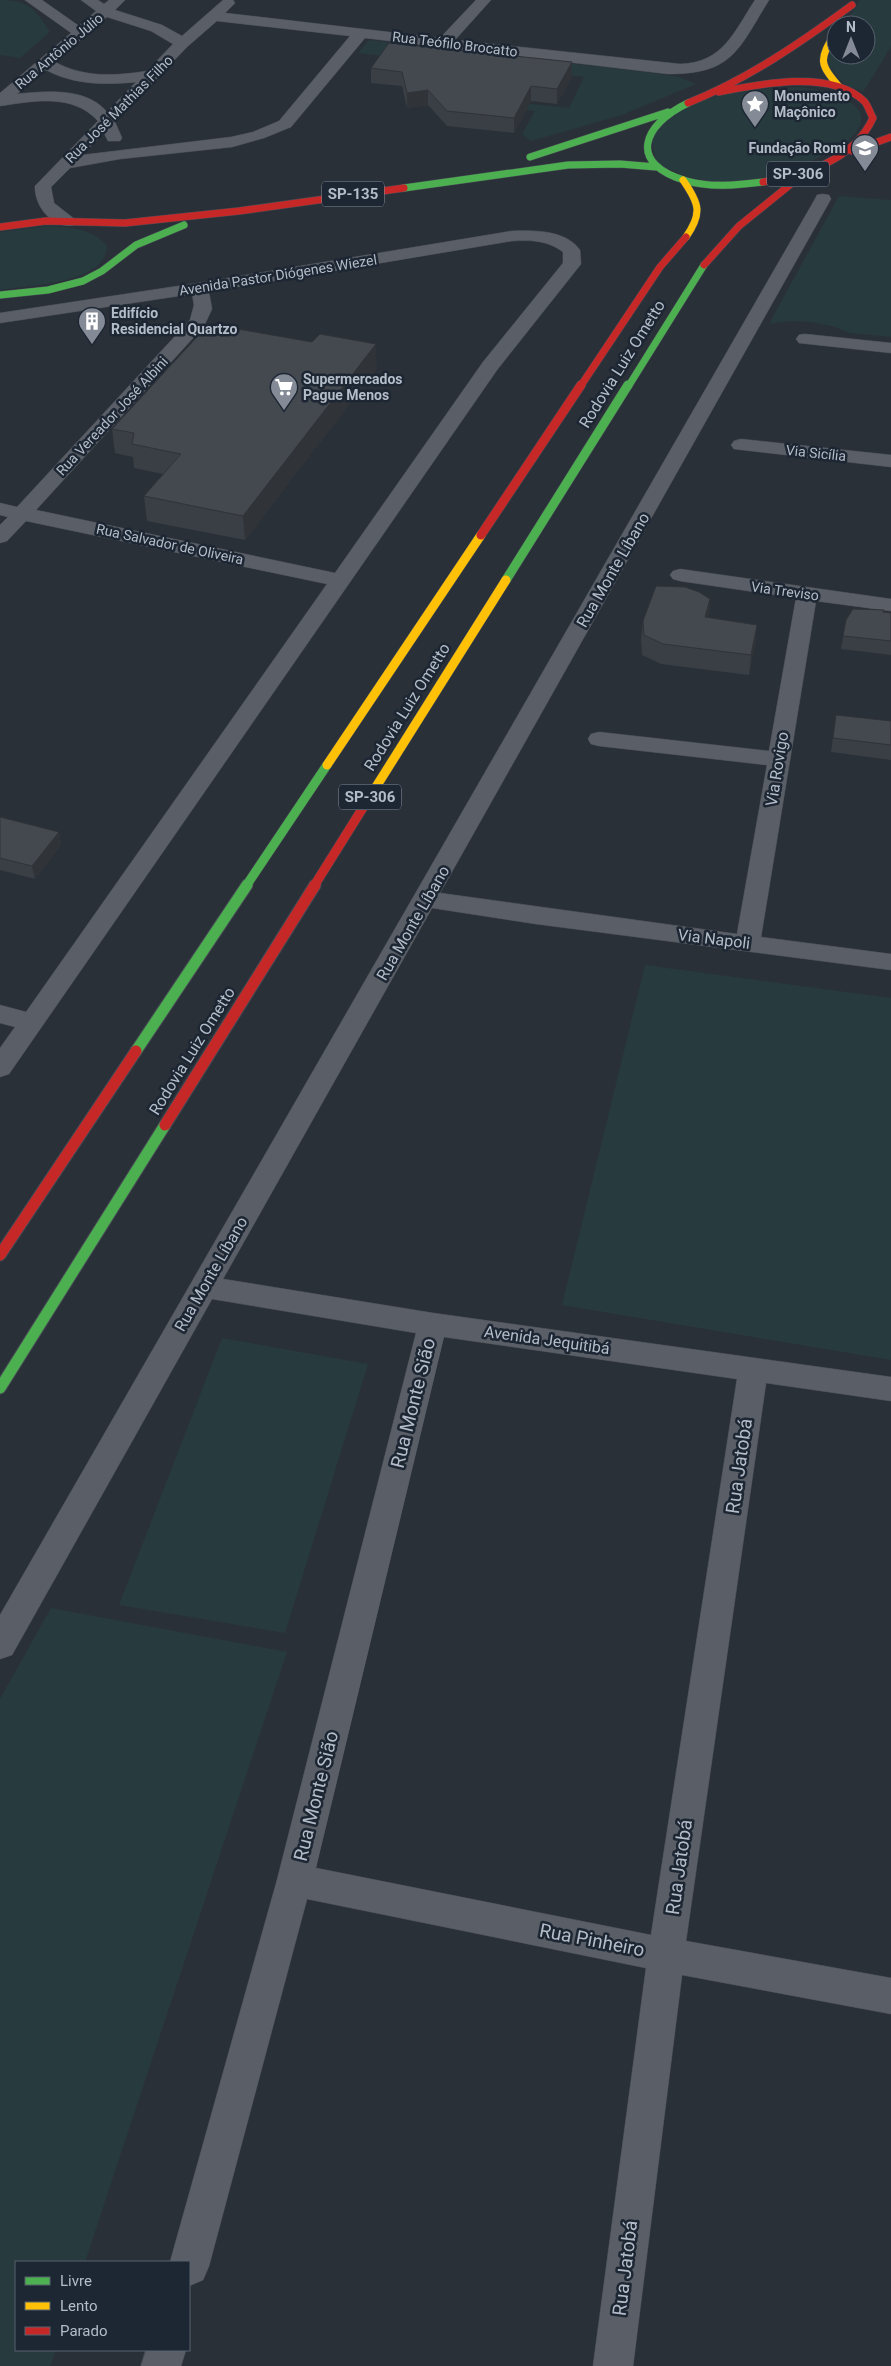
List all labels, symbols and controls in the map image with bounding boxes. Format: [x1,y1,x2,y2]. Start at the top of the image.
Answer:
street label: Rua Antônio Júlio [12,10,106,92]
north arrow [826,15,876,65]
text: N [846,19,856,35]
street label: Rua Teófilo Brocatto [391,28,519,60]
street label: Rua José Mathias Filho [62,52,176,166]
place label: Monumento Maçônico [774,88,850,120]
place icon: Monumento Maçônico [740,89,770,128]
school or university icon: Fundação Romi [850,133,880,172]
place label: Fundação Romi [749,140,846,156]
road number: SP-306 [767,162,829,186]
road number: SP-135 [322,182,384,206]
street label: Avenida Pastor Diógenes Wiezel [178,251,378,299]
street label: Rodovia Luiz Ometto [575,297,669,431]
place label: Edifício Residencial Quartzo [111,305,238,337]
building icon: Edifício Residencial Quartzo [77,306,107,345]
street label: Rua Vereador José Albini [53,353,171,479]
place label: Supermercados Pague Menos [303,371,402,403]
supermarket icon: Supermercados Pague Menos [269,372,299,411]
street label: Via Sicília [785,442,847,464]
street label: Rua Monte Líbano [572,509,654,631]
street label: Rua Salvador de Oliveira [95,521,245,567]
street label: Via Treviso [750,578,820,604]
street label: Rodovia Luiz Ometto [360,640,454,774]
street label: Via Rovigo [762,730,792,808]
road number: SP-306 [339,784,401,810]
street label: Rua Monte Líbano [372,862,454,984]
street label: Via Napoli [677,925,751,953]
street label: Rodovia Luiz Ometto [145,984,239,1118]
street label: Rua Monte Líbano [170,1213,252,1335]
street label: Avenida Jequitibá [483,1322,611,1358]
street label: Rua Monte Sião [386,1336,440,1470]
street label: Rua Jatobá [721,1417,757,1515]
street label: Rua Monte Sião [289,1729,343,1863]
street label: Rua Jatobá [661,1818,697,1916]
street label: Rua Pinheiro [537,1919,647,1961]
street label: Rua Jatobá [608,2219,642,2317]
legend [15,2261,190,2351]
text: Livre [60,2272,92,2290]
text: Lento [60,2297,98,2315]
text: Parado [60,2322,108,2340]

